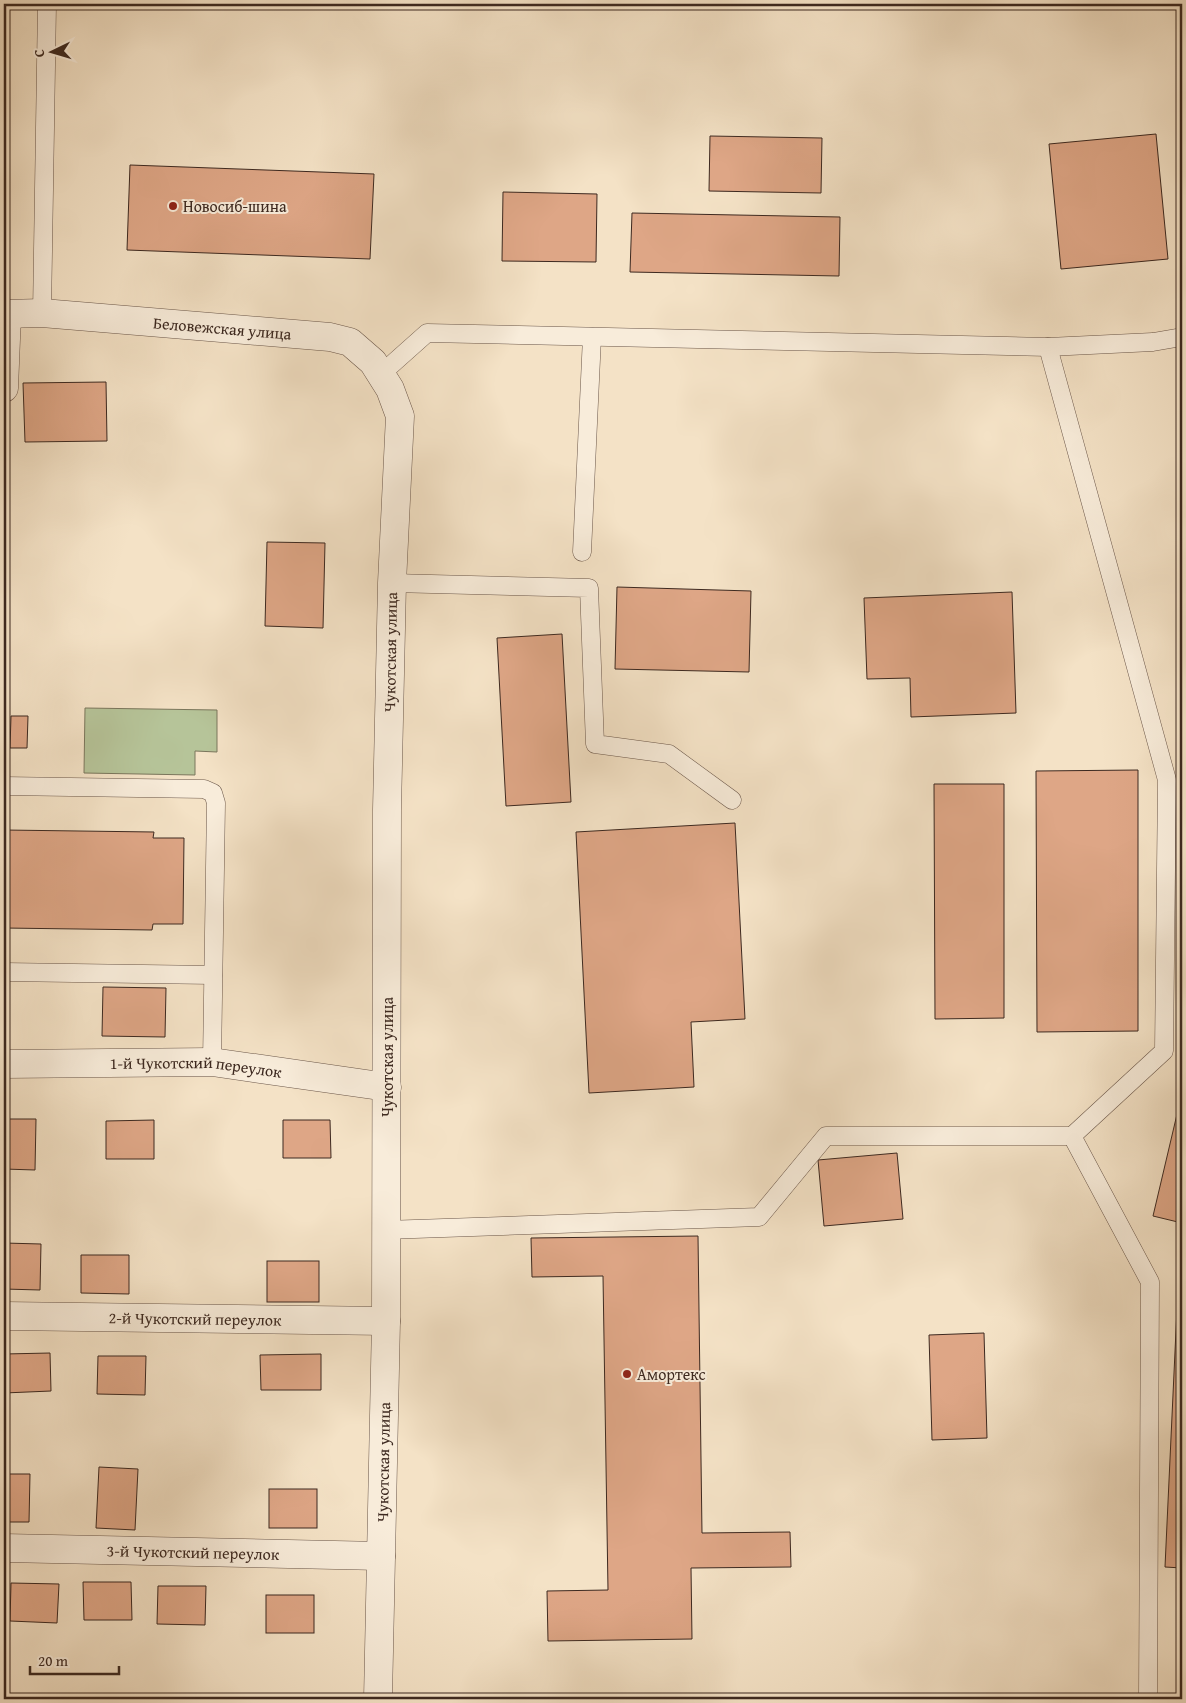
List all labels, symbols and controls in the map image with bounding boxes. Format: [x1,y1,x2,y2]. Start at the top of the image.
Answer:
north arrow [28,28,78,78]
text: С [29,48,49,58]
place label: Новосиб-шина [183,194,287,218]
marker: Новосиб-шина [167,200,179,212]
street label: Беловежская улица [152,310,293,346]
street label: Чукотская улица [377,591,403,712]
street label: Чукотская улица [375,997,399,1117]
street label: 1-й Чукотский переулок [110,1050,284,1084]
street label: 2-й Чукотский переулок [108,1305,282,1332]
place label: Амортекс [637,1362,706,1386]
marker: Амортекс [621,1368,633,1380]
street label: Чукотская улица [370,1401,396,1522]
street label: 3-й Чукотский переулок [106,1538,280,1566]
scale bar [30,1643,119,1675]
text: 20 m [38,1650,69,1671]

